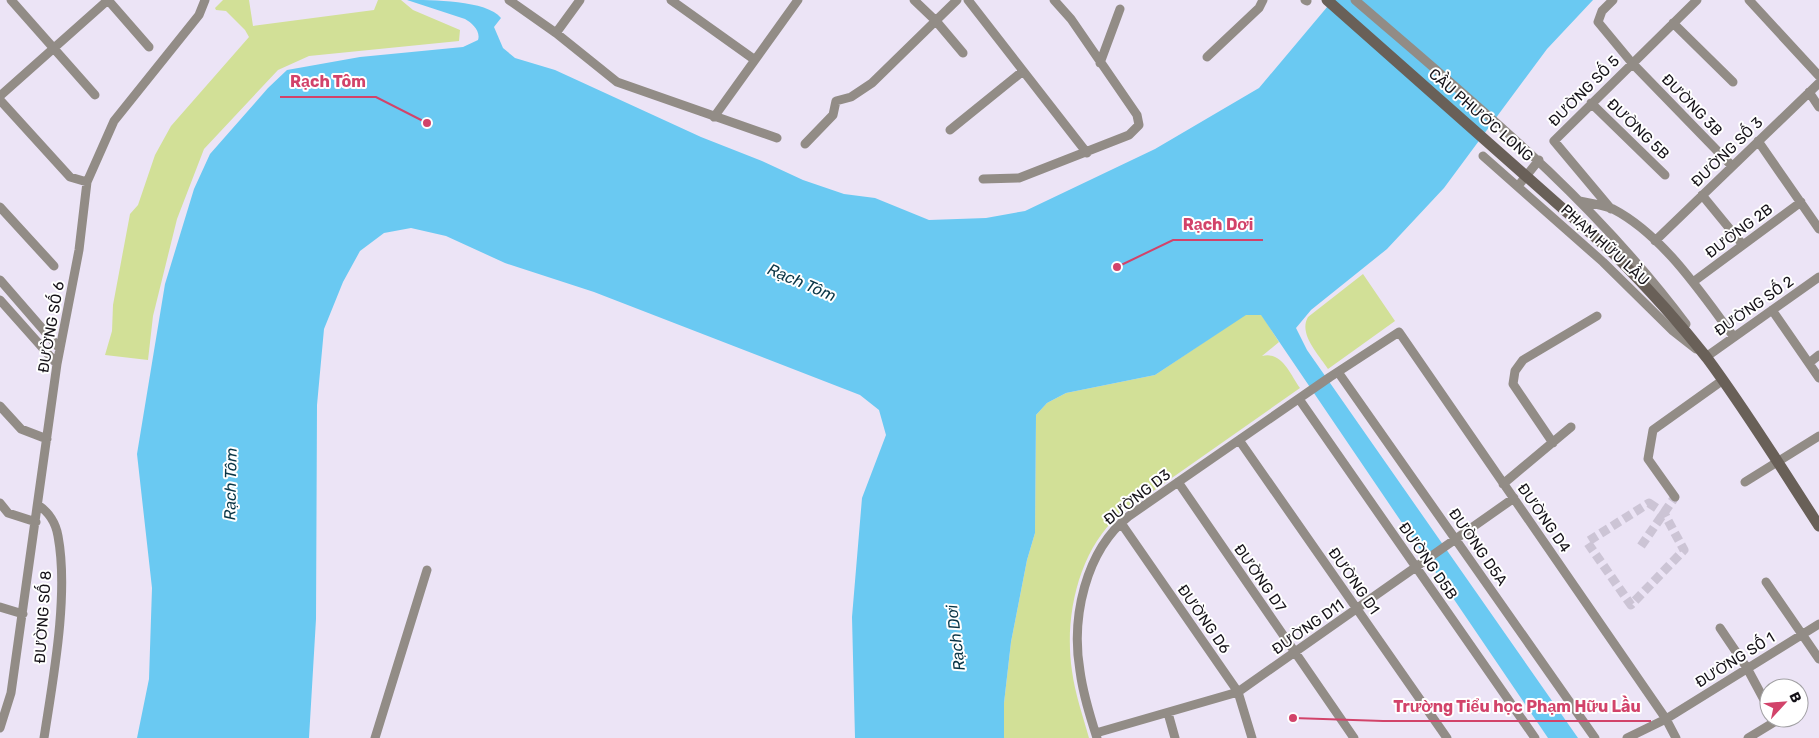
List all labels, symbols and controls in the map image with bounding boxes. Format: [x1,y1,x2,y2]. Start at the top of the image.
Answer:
street label: ĐƯỜNG SỐ 5 [1544,51,1623,130]
street label: CẦU PHƯỚC LONG [1425,63,1538,165]
callout: Rạch Tôm [280,66,376,97]
street label: ĐƯỜNG 3B [1658,70,1726,140]
text: Rạch Tôm [290,72,366,91]
street label: ĐƯỜNG 5B [1603,95,1673,163]
street label: ĐƯỜNG SỐ 3 [1686,112,1767,191]
street label: PHẠM HỮU LẦU [1557,199,1654,289]
street label: ĐƯỜNG 2B [1702,200,1776,262]
callout: Rạch Dơi [1173,209,1263,240]
text: Rạch Dơi [1183,215,1253,234]
water label: Rạch Tôm [765,260,839,305]
street label: ĐƯỜNG SỐ 2 [1710,271,1797,340]
street label: ĐƯỜNG SỐ 6 [32,279,68,374]
water label: Rạch Tôm [220,447,241,521]
street label: ĐƯỜNG D3 [1100,465,1174,529]
street label: ĐƯỜNG D4 [1514,480,1574,556]
street label: ĐƯỜNG D5A [1445,505,1511,589]
street label: ĐƯỜNG D5B [1395,519,1461,603]
street label: ĐƯỜNG D7 [1230,541,1290,616]
street label: ĐƯỜNG D1 [1324,544,1384,618]
street label: ĐƯỜNG SỐ 8 [29,570,55,664]
street label: ĐƯỜNG D6 [1174,581,1234,657]
street label: ĐƯỜNG D11 [1269,596,1347,658]
water label: Rạch Dơi [942,603,969,672]
street label: ĐƯỜNG SỐ 1 [1691,627,1778,691]
north arrow [1759,678,1809,728]
text: B [1785,689,1805,706]
callout: Trường Tiểu học Phạm Hữu Lầu [1383,690,1651,721]
text: Trường Tiểu học Phạm Hữu Lầu [1393,695,1641,716]

